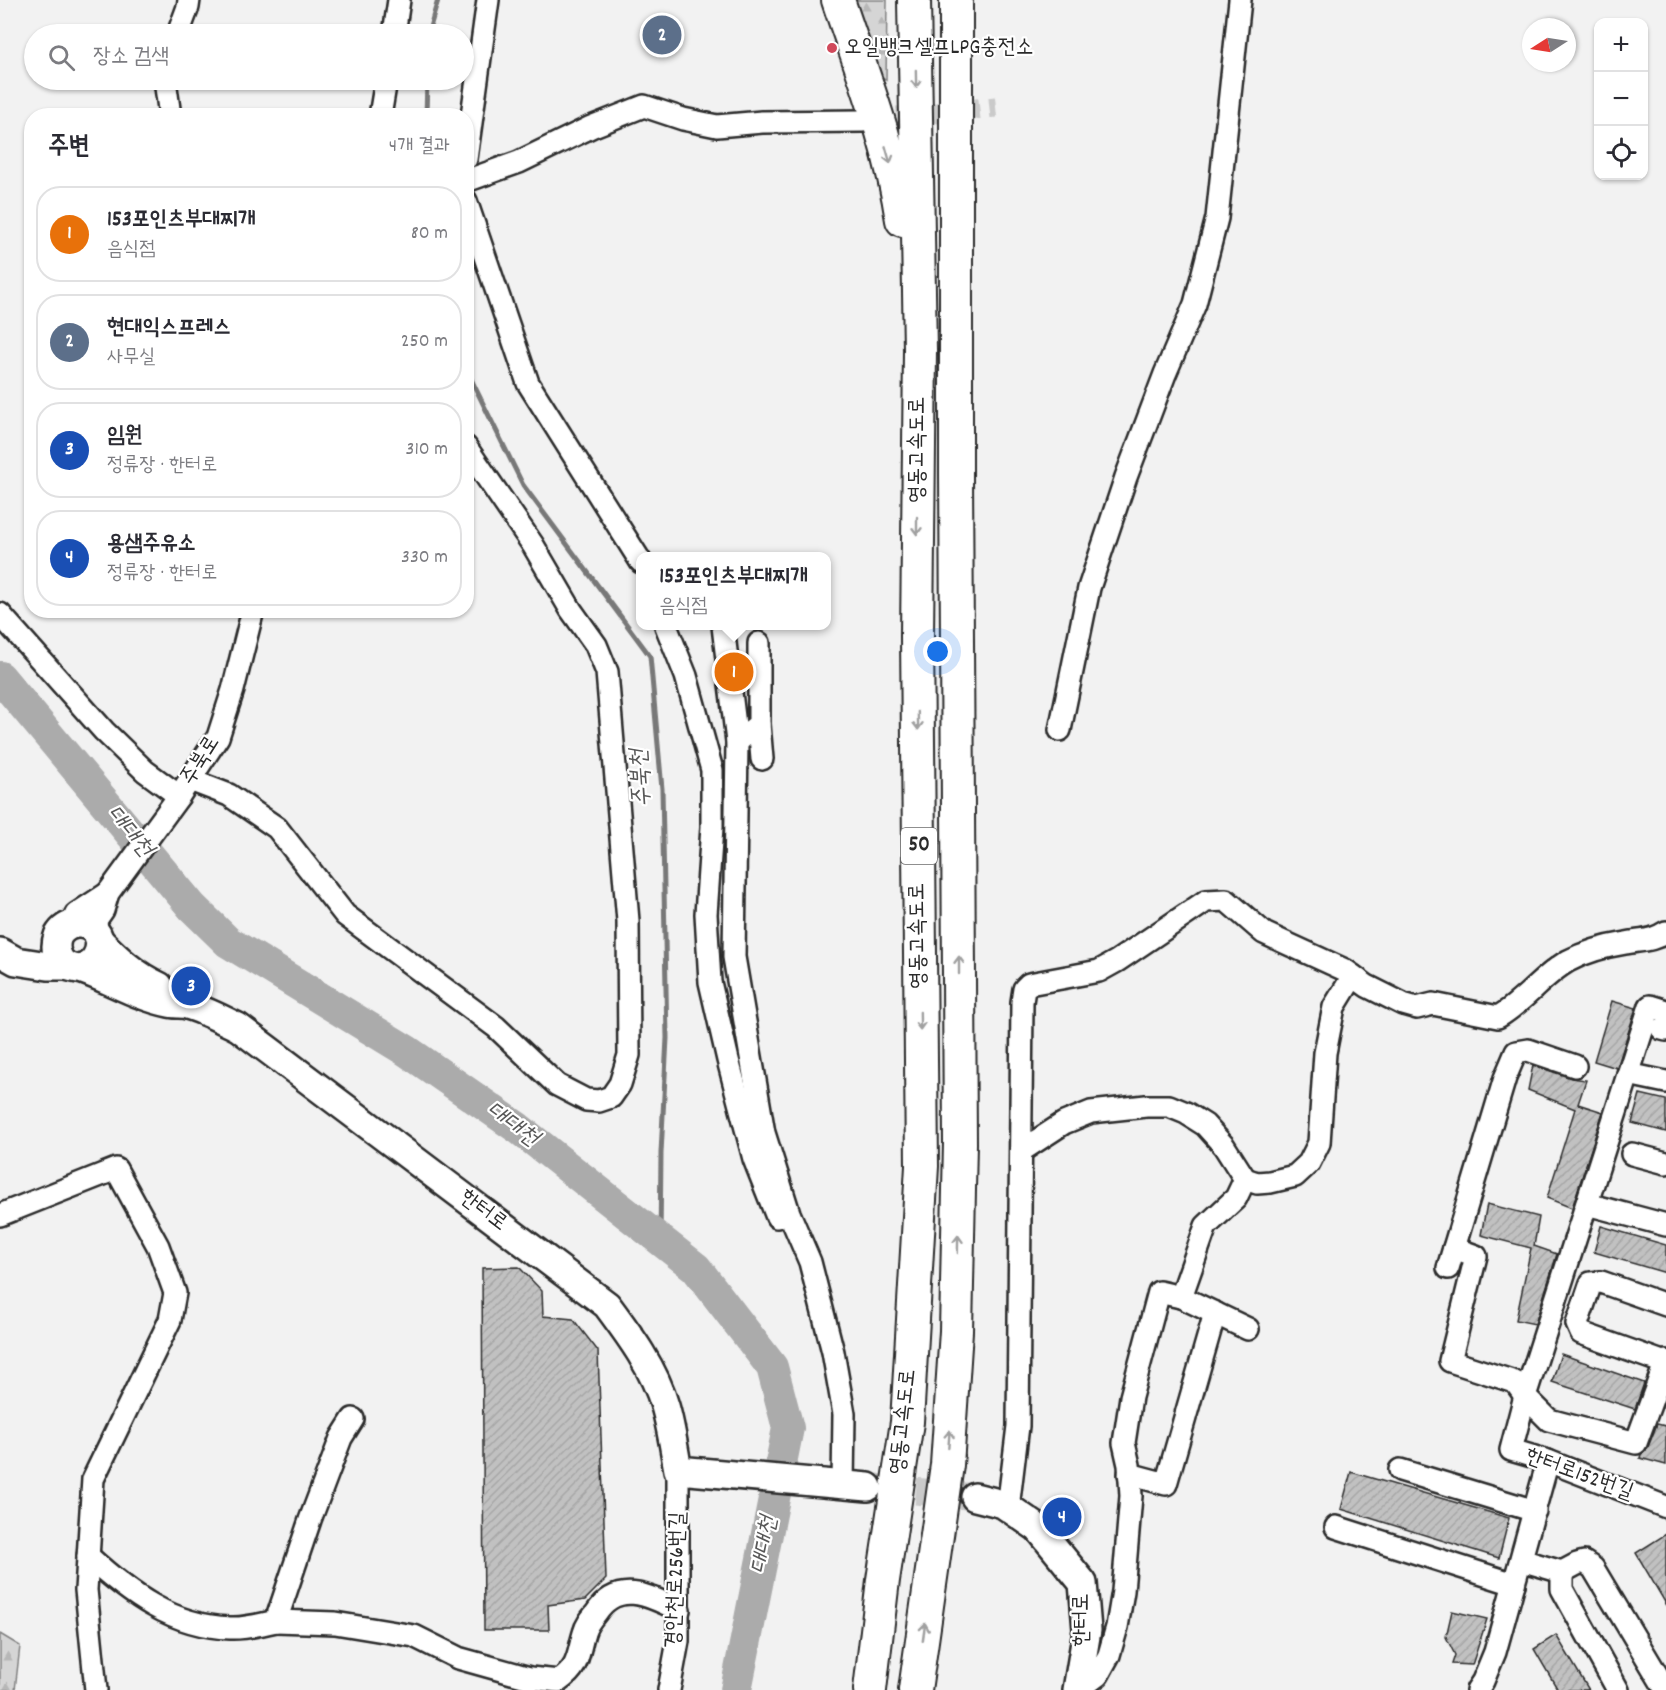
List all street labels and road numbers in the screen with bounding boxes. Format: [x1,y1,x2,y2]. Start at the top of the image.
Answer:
street label: 영동고속도로 [903,397,934,503]
street label: 주북로 [174,730,228,792]
road number: 50 [901,828,937,864]
street label: 영동고속도로 [903,883,935,989]
street label: 한터로 [452,1183,514,1239]
street label: 영동고속도로 [883,1368,925,1476]
street label: 한터로152번길 [1521,1441,1638,1509]
street label: 경안천로256번길 [659,1511,695,1649]
street label: 한터로 [1067,1593,1098,1647]

